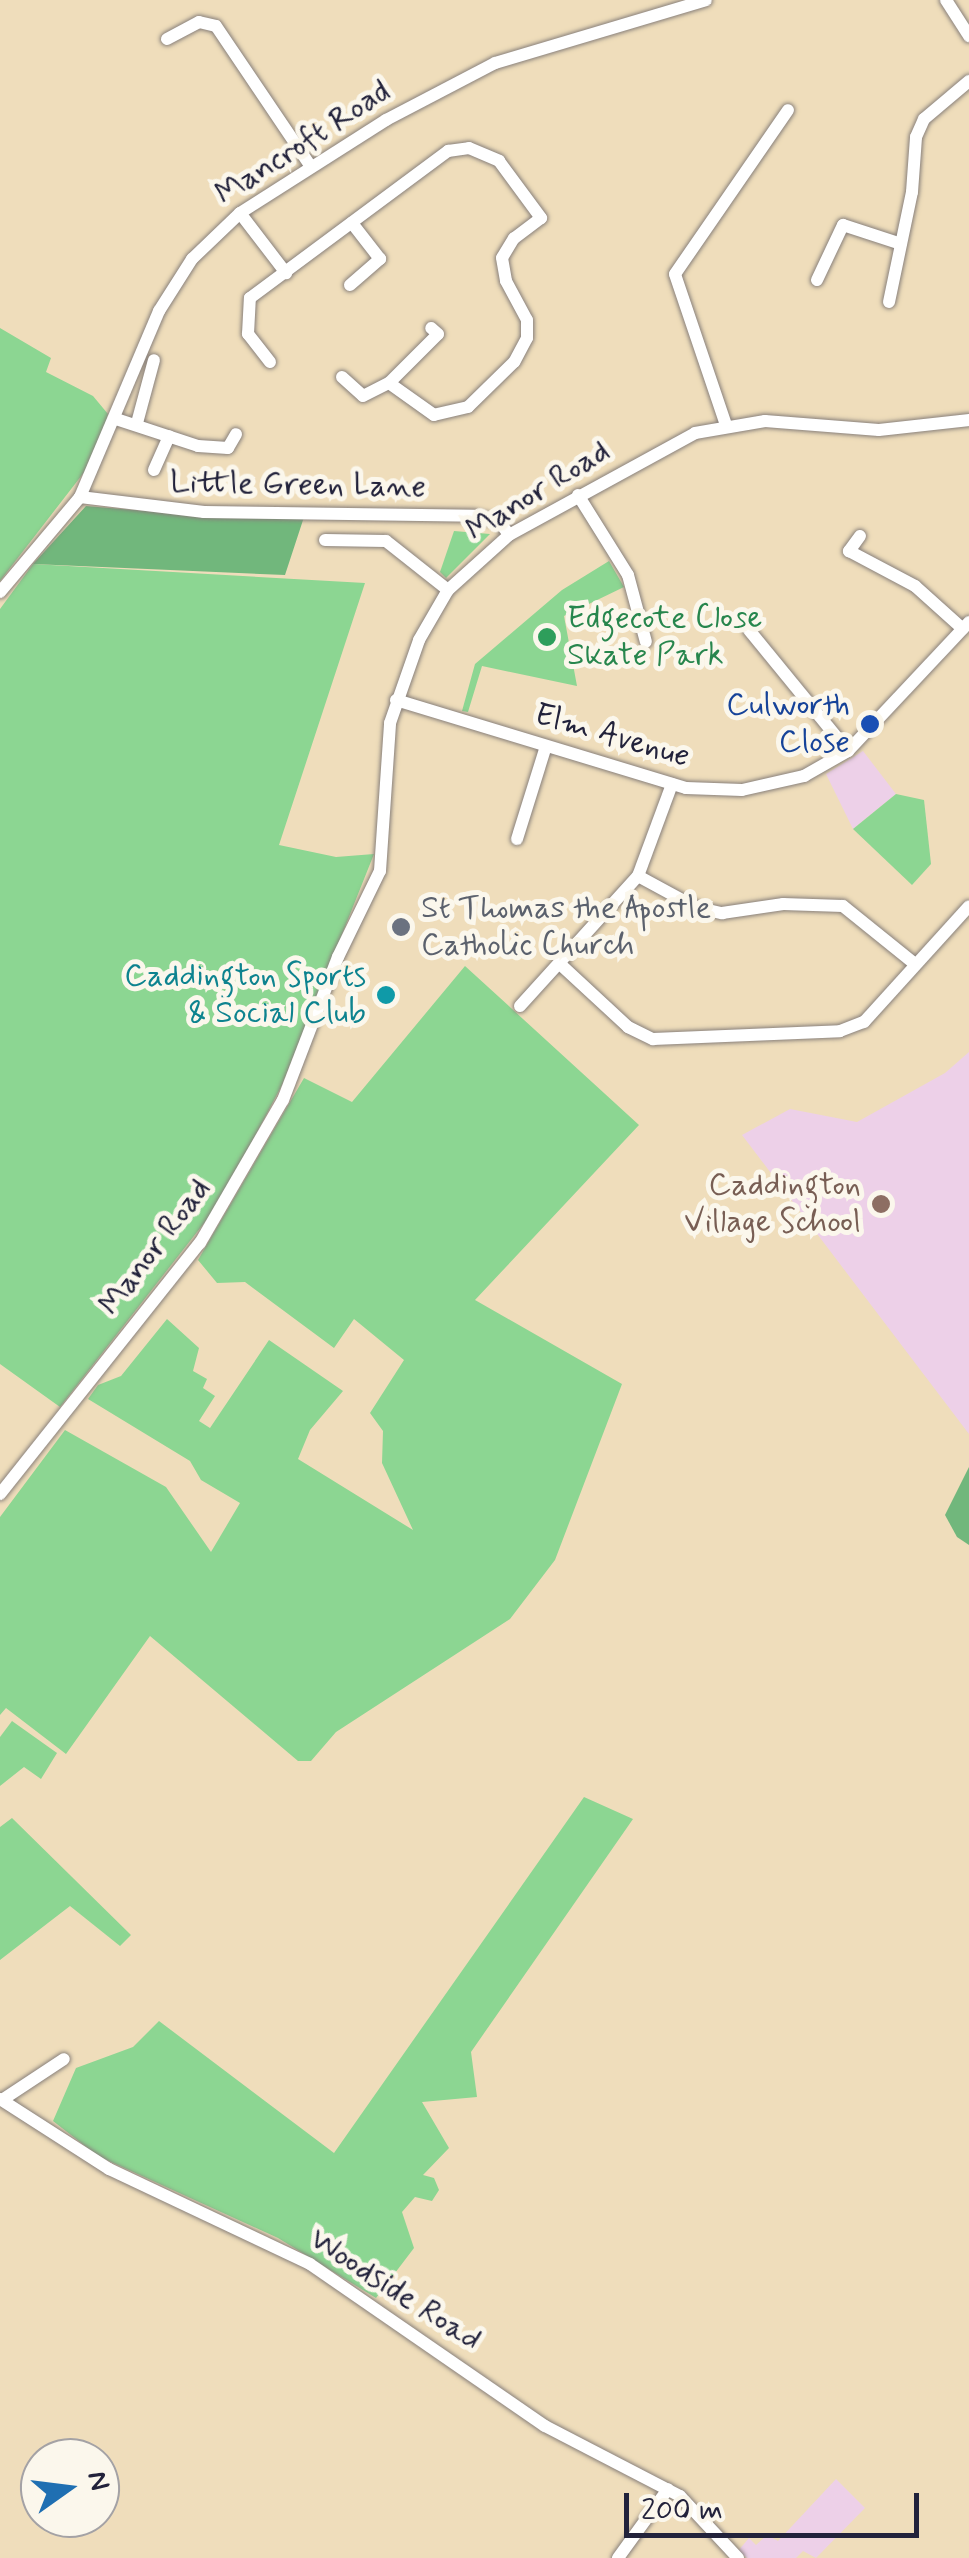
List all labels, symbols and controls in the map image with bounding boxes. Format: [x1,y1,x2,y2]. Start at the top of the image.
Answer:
street label: Mancroft Road [209,73,397,213]
street label: Manor Road [459,432,617,550]
street label: Little Green Lane [169,464,427,506]
place label: Edgecote Close Skate Park [567,600,766,675]
marker: Edgecote Close Skate Park [536,626,558,648]
place label: Culworth Close [726,687,850,762]
street label: Elm Avenue [527,695,697,777]
marker: Culworth Close [859,713,881,735]
place label: St Thomas the Apostle Catholic Church [421,890,709,965]
marker: St Thomas the Apostle Catholic Church [390,916,412,938]
place label: Caddington Sports & Social Club [112,958,366,1033]
marker: Caddington Sports & Social Club [375,984,397,1006]
place label: Caddington Village School [683,1167,861,1242]
street label: Manor Road [91,1171,219,1323]
marker: Caddington Village School [870,1193,892,1215]
street label: Woodside Road [303,2221,487,2359]
north arrow [20,2438,120,2538]
text: N [77,2468,118,2495]
scale bar [629,2473,924,2535]
text: 200 m [641,2491,723,2530]

